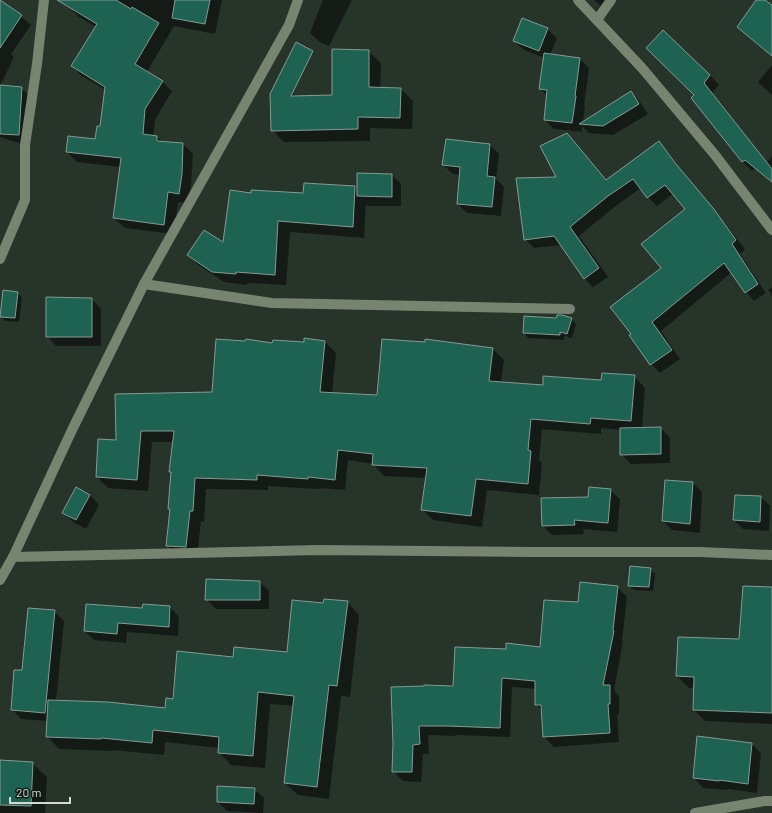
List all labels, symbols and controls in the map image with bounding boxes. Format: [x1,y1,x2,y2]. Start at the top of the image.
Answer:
scale bar [10,779,70,805]
text: 20 m [16,785,42,799]

